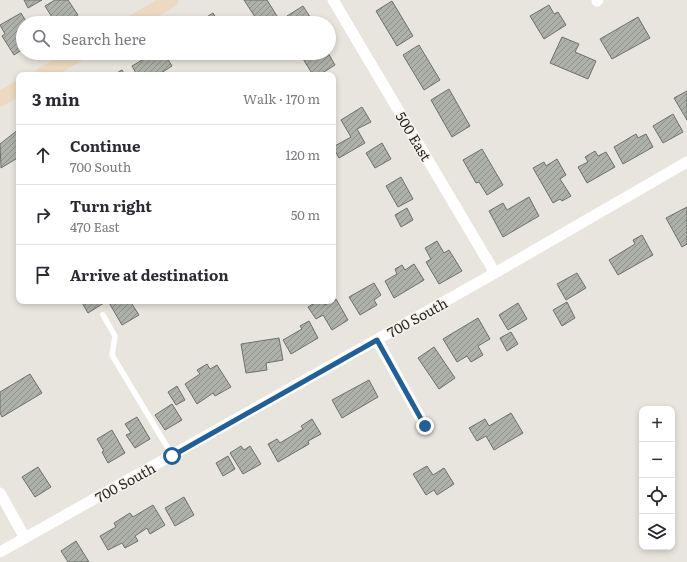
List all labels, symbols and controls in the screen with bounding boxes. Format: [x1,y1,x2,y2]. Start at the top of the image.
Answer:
search box [16,16,336,60]
icon: search [30,27,52,49]
text: Search here [62,27,146,50]
text: 3 min [32,86,80,111]
text: Walk · 170 m [243,89,320,108]
street label: 500 East [391,108,437,165]
text: Continue [70,134,140,157]
icon: ahead [32,144,54,166]
text: 120 m [285,145,320,164]
text: 700 South [70,157,131,176]
text: Turn right [70,194,152,217]
icon: right [32,204,54,226]
text: 50 m [291,205,320,224]
text: 470 East [70,217,120,236]
text: Arrive at destination [70,263,229,286]
icon: arrive [32,264,54,286]
street label: 700 South [383,292,451,342]
map controls [639,406,675,550]
button: + [639,406,675,442]
route end [416,417,434,435]
button: − [639,442,675,478]
route start [163,447,181,465]
street label: 700 South [91,457,159,507]
button: locate [639,478,675,514]
button: layers [639,514,675,550]

